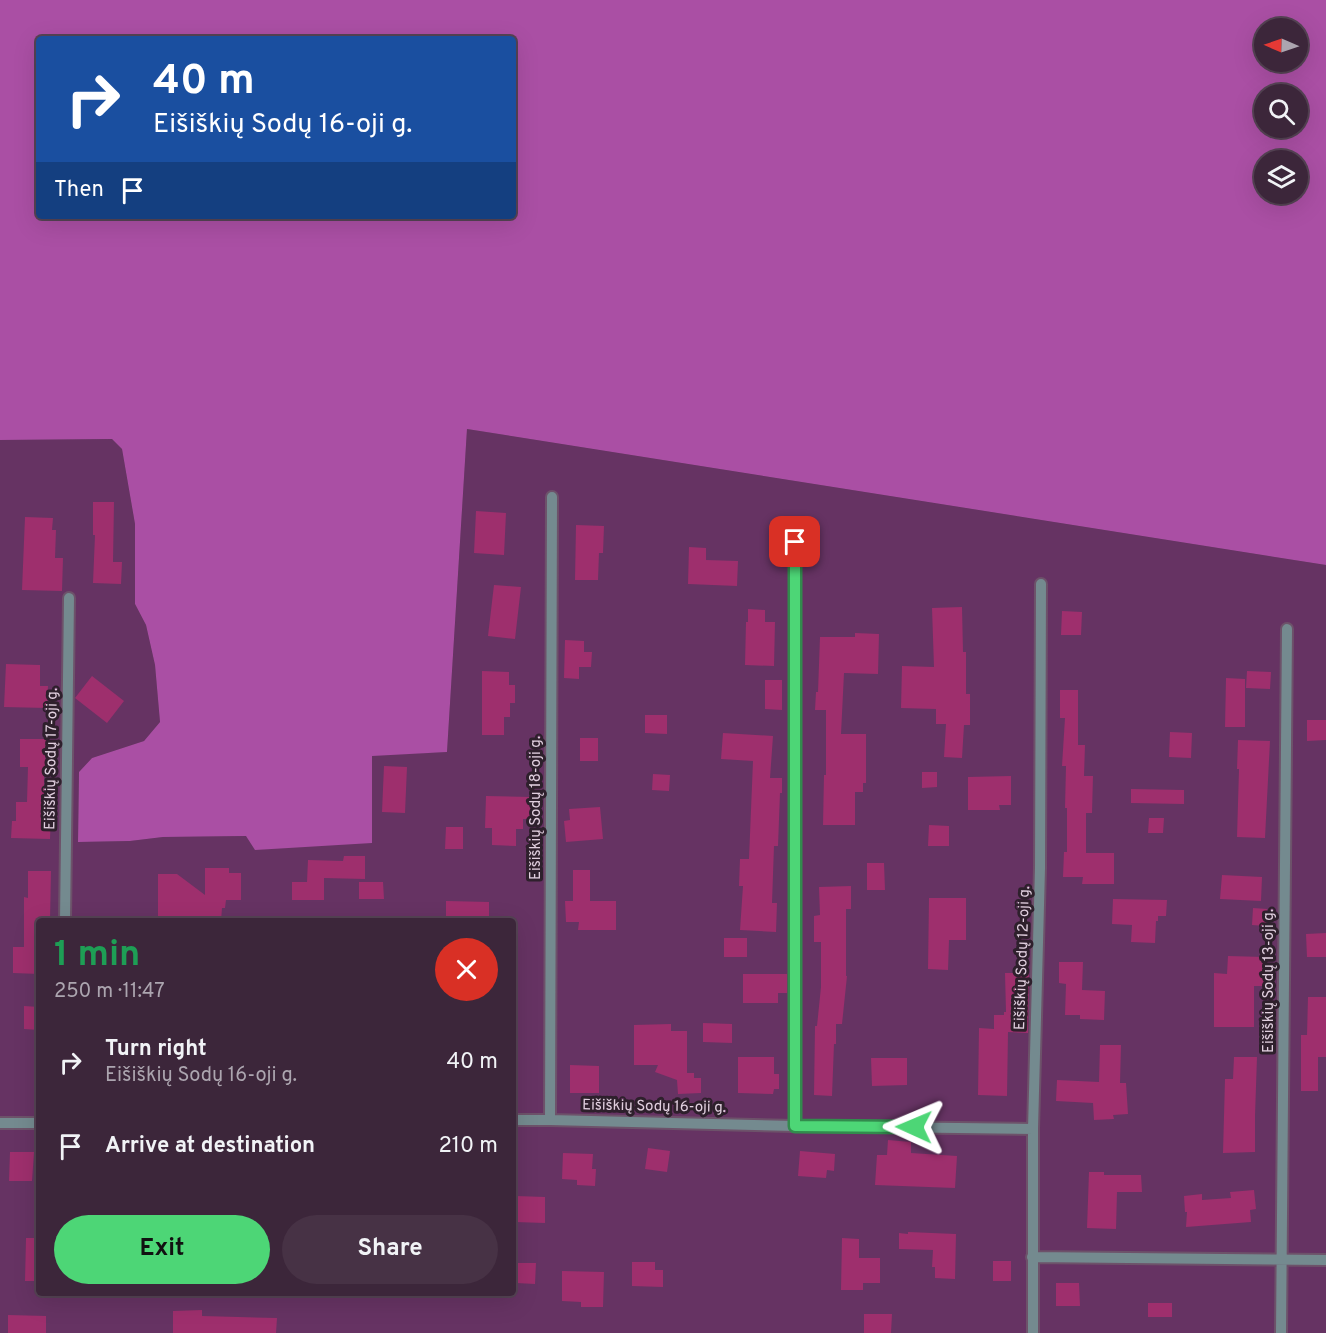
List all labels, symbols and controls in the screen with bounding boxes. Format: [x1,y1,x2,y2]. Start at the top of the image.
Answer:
north arrow [1254,18,1308,72]
map controls [1254,18,1308,204]
text: 40 m [153,56,255,109]
icon: right [54,60,132,138]
button: search [1254,84,1308,138]
text: Eišiškių Sodų 16-oji g. [153,108,412,142]
button: layers [1254,150,1308,204]
icon: arrive [116,174,149,207]
text: Then [54,177,104,204]
pin [769,516,820,567]
icon: arrive [778,525,811,558]
street label: Eišiškių Sodų 17-oji g. [41,688,63,830]
street label: Eišiškių Sodų 18-oji g. [527,736,546,880]
street label: Eišiškių Sodų 12-oji g. [1011,886,1035,1030]
street label: Eišiškių Sodų 13-oji g. [1260,909,1279,1053]
text: 1 min [54,933,140,979]
button: close [435,938,498,1001]
text: 250 m · 11:47 [54,979,165,1005]
text: Turn right [105,1036,207,1063]
icon: right [54,1046,87,1079]
text: 40 m [446,1049,498,1076]
text: Eišiškių Sodų 16-oji g. [105,1063,297,1089]
position arrow [882,1095,946,1159]
street label: Eišiškių Sodų 16-oji g. [582,1096,726,1118]
icon: arrive [54,1130,87,1163]
text: Arrive at destination [105,1133,315,1160]
text: 210 m [438,1133,498,1160]
button: Exit [54,1215,270,1284]
button: Share [282,1215,498,1284]

